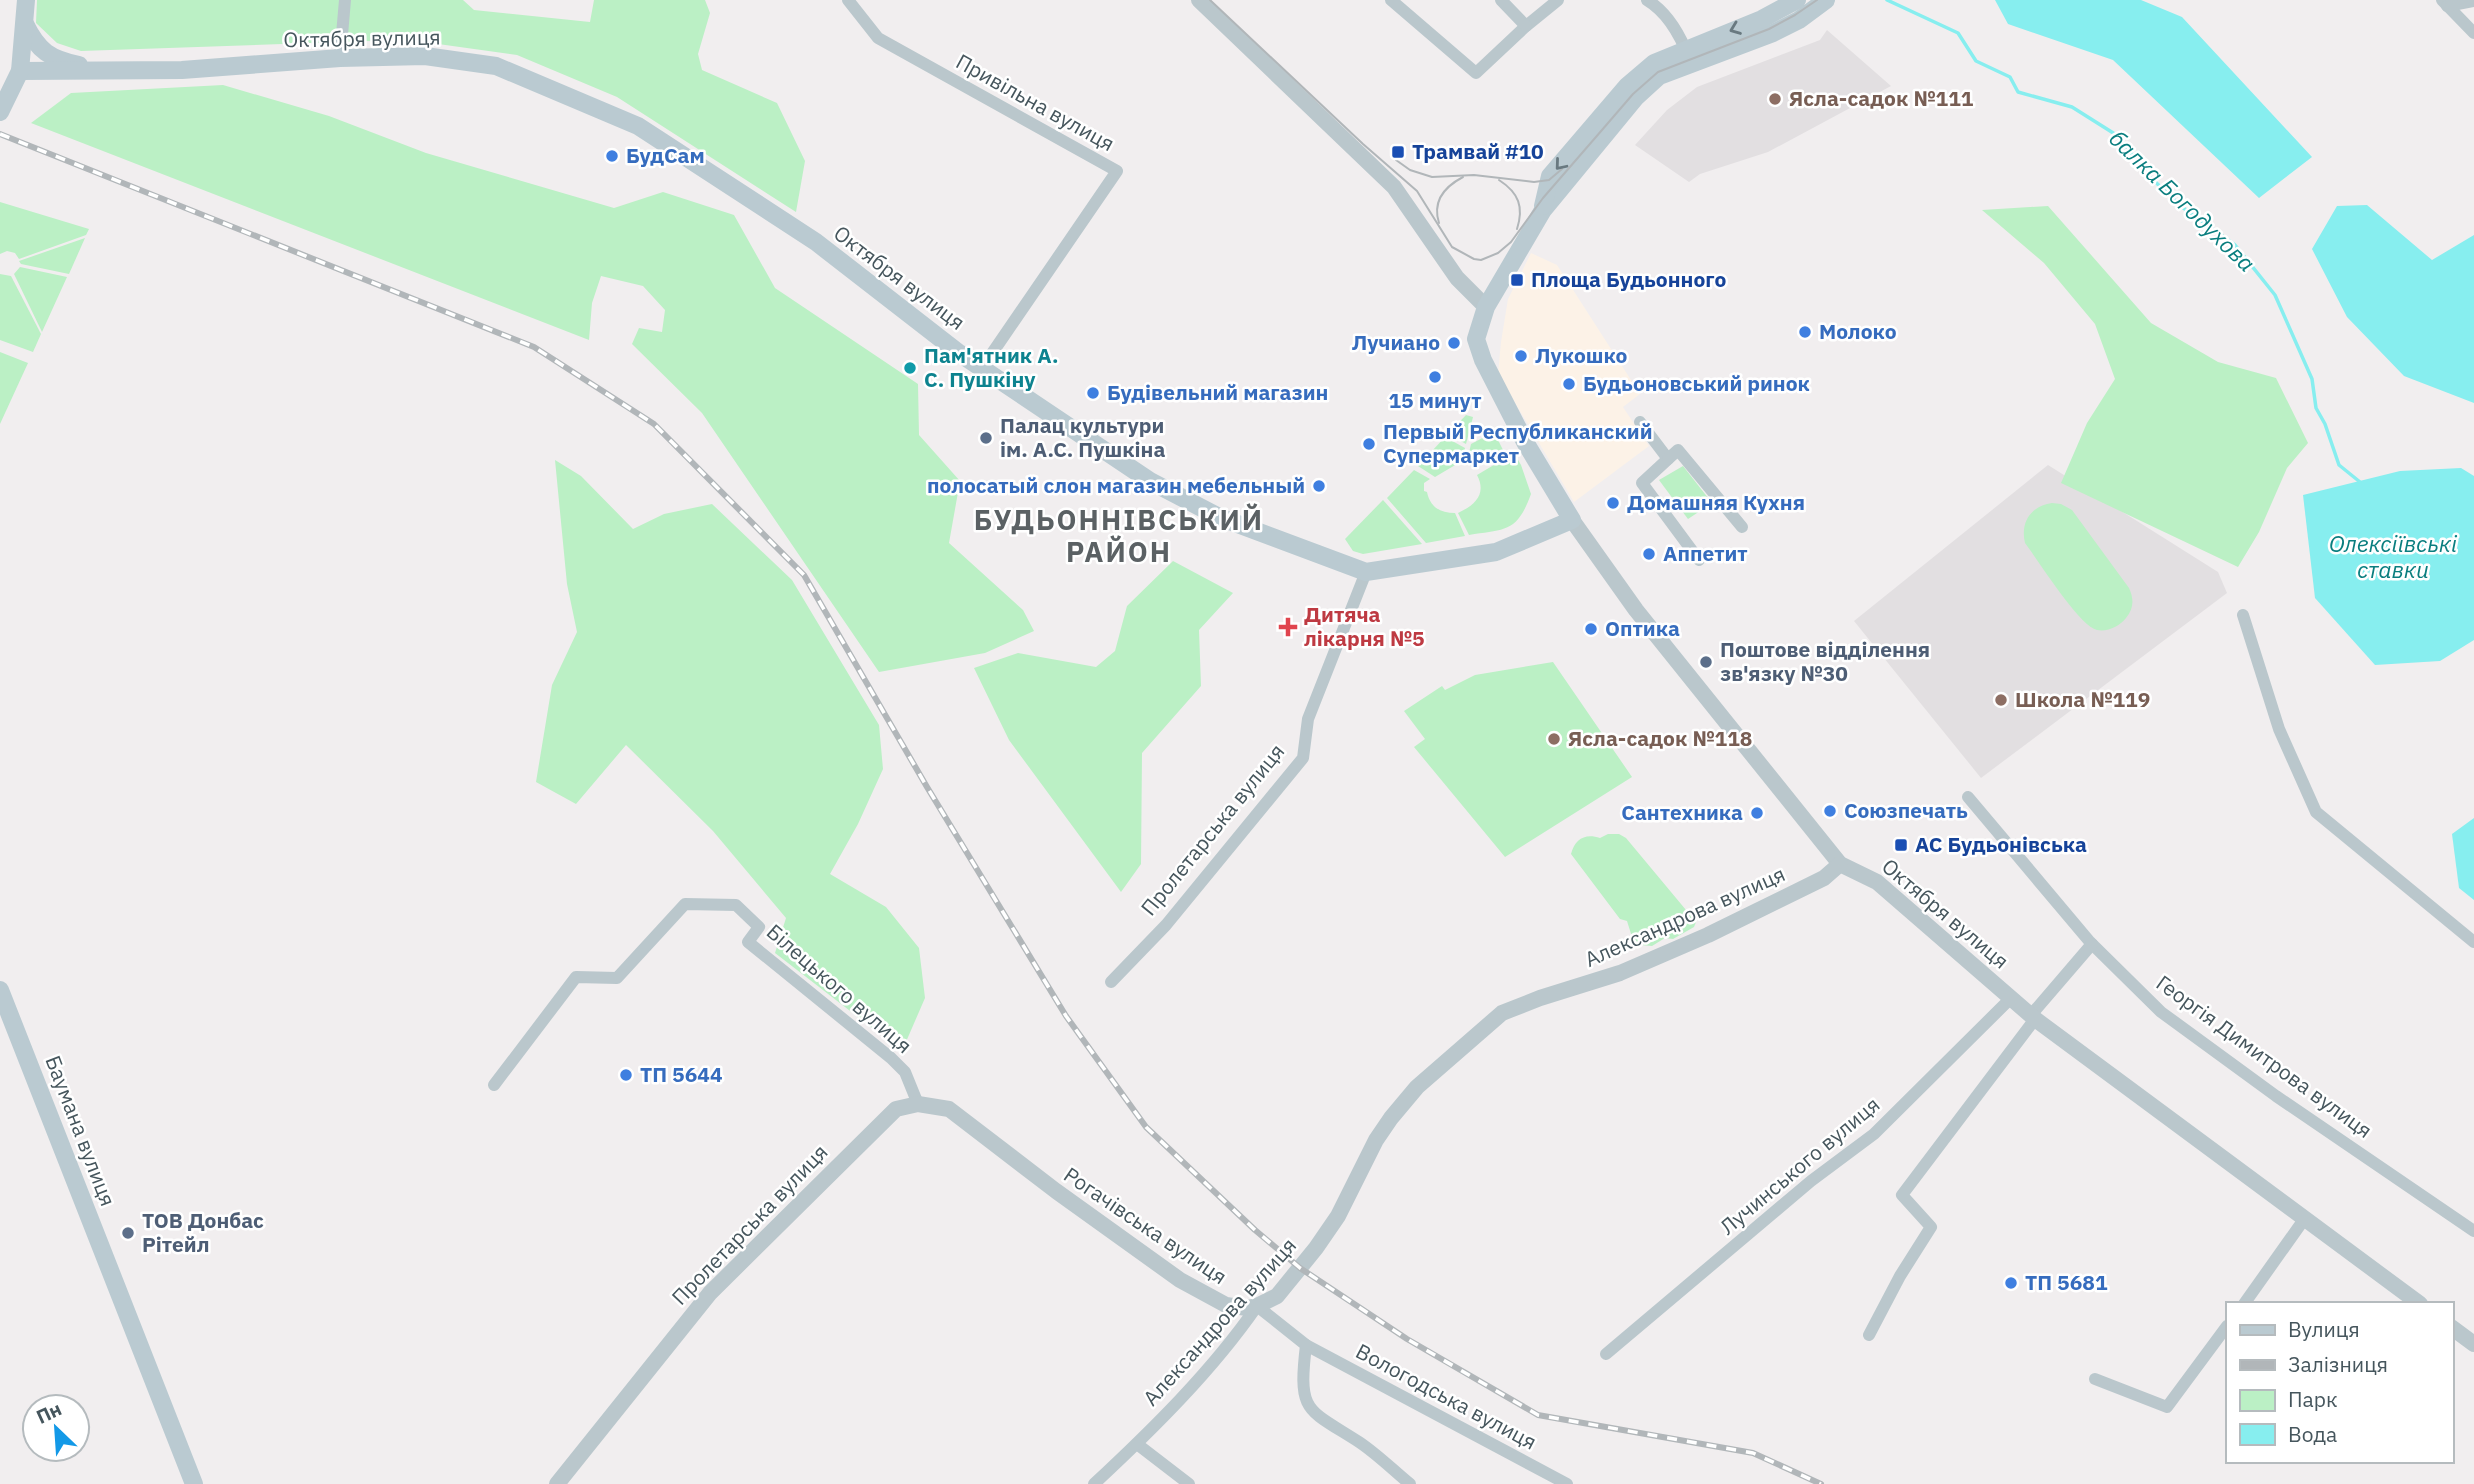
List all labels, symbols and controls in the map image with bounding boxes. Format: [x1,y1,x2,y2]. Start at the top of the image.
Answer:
one-way arrow [1730,21,1742,35]
street label: Октября вулиця [283,23,441,53]
street label: Привільна вулиця [951,47,1120,157]
place label: Ясла-садок №111 [1789,84,1974,112]
marker: Ясла-садок №111 [1767,91,1783,107]
water label: балка Богодухова [2103,123,2262,278]
place label: Трамвай #10 [1412,137,1544,165]
place label: БудСам [626,141,705,169]
marker: Трамвай #10 [1390,144,1406,160]
marker: БудСам [604,148,620,164]
one-way arrow [1556,157,1568,170]
street label: Октября вулиця [828,219,971,336]
place label: Площа Будьонного [1531,265,1726,293]
marker: Площа Будьонного [1509,272,1525,288]
place label: Молоко [1819,317,1897,345]
marker: Молоко [1797,324,1813,340]
place label: Лучиано [1352,328,1440,356]
marker: Лучиано [1446,335,1462,351]
place label: Пам'ятник А. С. Пушкіну [924,341,1059,393]
place label: Лукошко [1535,341,1628,369]
marker: Лукошко [1513,348,1529,364]
marker: Пам'ятник А. С. Пушкіну [902,360,918,376]
marker: 15 минут [1427,369,1443,385]
place label: Будьоновський ринок [1583,369,1810,397]
marker: Будьоновський ринок [1561,376,1577,392]
place label: Будівельний магазин [1107,378,1328,406]
marker: Будівельний магазин [1085,385,1101,401]
place label: 15 минут [1389,386,1481,414]
place label: Палац культури ім. А.С. Пушкіна [1000,411,1165,463]
place label: Первый Республиканский Супермаркет [1383,417,1653,469]
marker: Палац культури ім. А.С. Пушкіна [978,430,994,446]
marker: Первый Республиканский Супермаркет [1361,436,1377,452]
place label: полосатый слон магазин мебельный [927,471,1305,499]
marker: полосатый слон магазин мебельный [1311,478,1327,494]
place label: Домашняя Кухня [1627,488,1805,516]
marker: Домашняя Кухня [1605,495,1621,511]
district label: БУДЬОННІВСЬКИЙ РАЙОН [974,501,1264,570]
water label: Олексіївські ставки [2329,528,2458,584]
place label: Аппетит [1663,539,1748,567]
marker: Аппетит [1641,546,1657,562]
place label: Дитяча лікарня №5 [1304,600,1425,652]
place label: Оптика [1605,614,1680,642]
marker: Дитяча лікарня №5 [1278,617,1298,637]
marker: Оптика [1583,621,1599,637]
place label: Поштове відділення зв'язку №30 [1720,635,1930,687]
marker: Поштове відділення зв'язку №30 [1698,654,1714,670]
place label: Школа №119 [2015,685,2150,713]
marker: Школа №119 [1993,692,2009,708]
place label: Ясла-садок №118 [1568,724,1752,752]
marker: Ясла-садок №118 [1546,731,1562,747]
street label: Пролетарська вулиця [1134,738,1290,921]
place label: Союзпечать [1844,796,1968,824]
place label: Сантехника [1621,798,1743,826]
marker: Союзпечать [1822,803,1838,819]
marker: Сантехника [1749,805,1765,821]
place label: АС Будьонівська [1915,830,2087,858]
marker: АС Будьонівська [1893,837,1909,853]
street label: Октября вулиця [1876,852,2015,975]
street label: Александрова вулиця [1580,859,1789,973]
street label: Білецького вулиця [761,917,918,1059]
street label: Георгія Димитрова вулиця [2151,968,2378,1144]
street label: Баумана вулиця [39,1051,123,1210]
place label: ТП 5644 [640,1060,723,1088]
marker: ТП 5644 [618,1067,634,1083]
street label: Лучинського вулиця [1714,1090,1885,1240]
street label: Пролетарська вулиця [665,1138,833,1311]
street label: Рогачівська вулиця [1059,1160,1233,1290]
place label: ТОВ Донбас Рітейл [142,1206,264,1258]
marker: ТОВ Донбас Рітейл [120,1225,136,1241]
street label: Александрова вулиця [1136,1232,1302,1411]
place label: ТП 5681 [2025,1268,2108,1296]
marker: ТП 5681 [2003,1275,2019,1291]
legend [2226,1302,2453,1463]
text: Вулиця [2288,1315,2360,1343]
street label: Вологодська вулиця [1351,1337,1542,1456]
text: Залізниця [2288,1350,2388,1378]
text: Парк [2288,1385,2338,1413]
north arrow [21,1393,91,1463]
text: Пн [32,1396,65,1429]
text: Вода [2288,1420,2337,1448]

